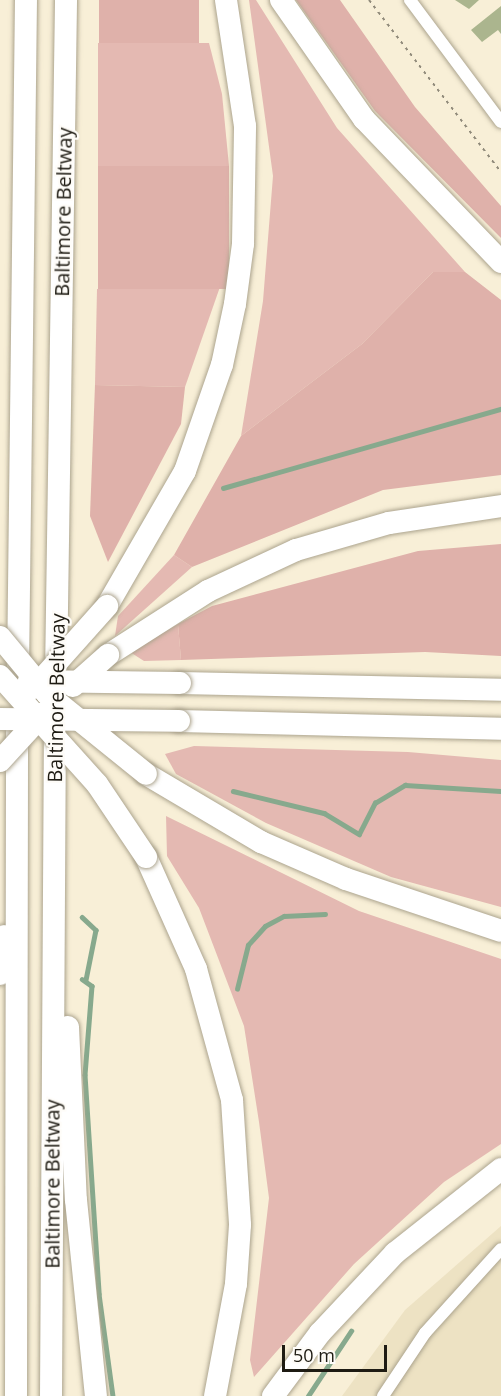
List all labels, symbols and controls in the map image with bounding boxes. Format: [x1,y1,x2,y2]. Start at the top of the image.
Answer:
street label: Baltimore Beltway [50,127,76,297]
street label: Baltimore Beltway [43,613,69,783]
street label: Baltimore Beltway [40,1099,64,1269]
scale bar [285,1333,390,1371]
text: 50 m [293,1343,335,1367]

